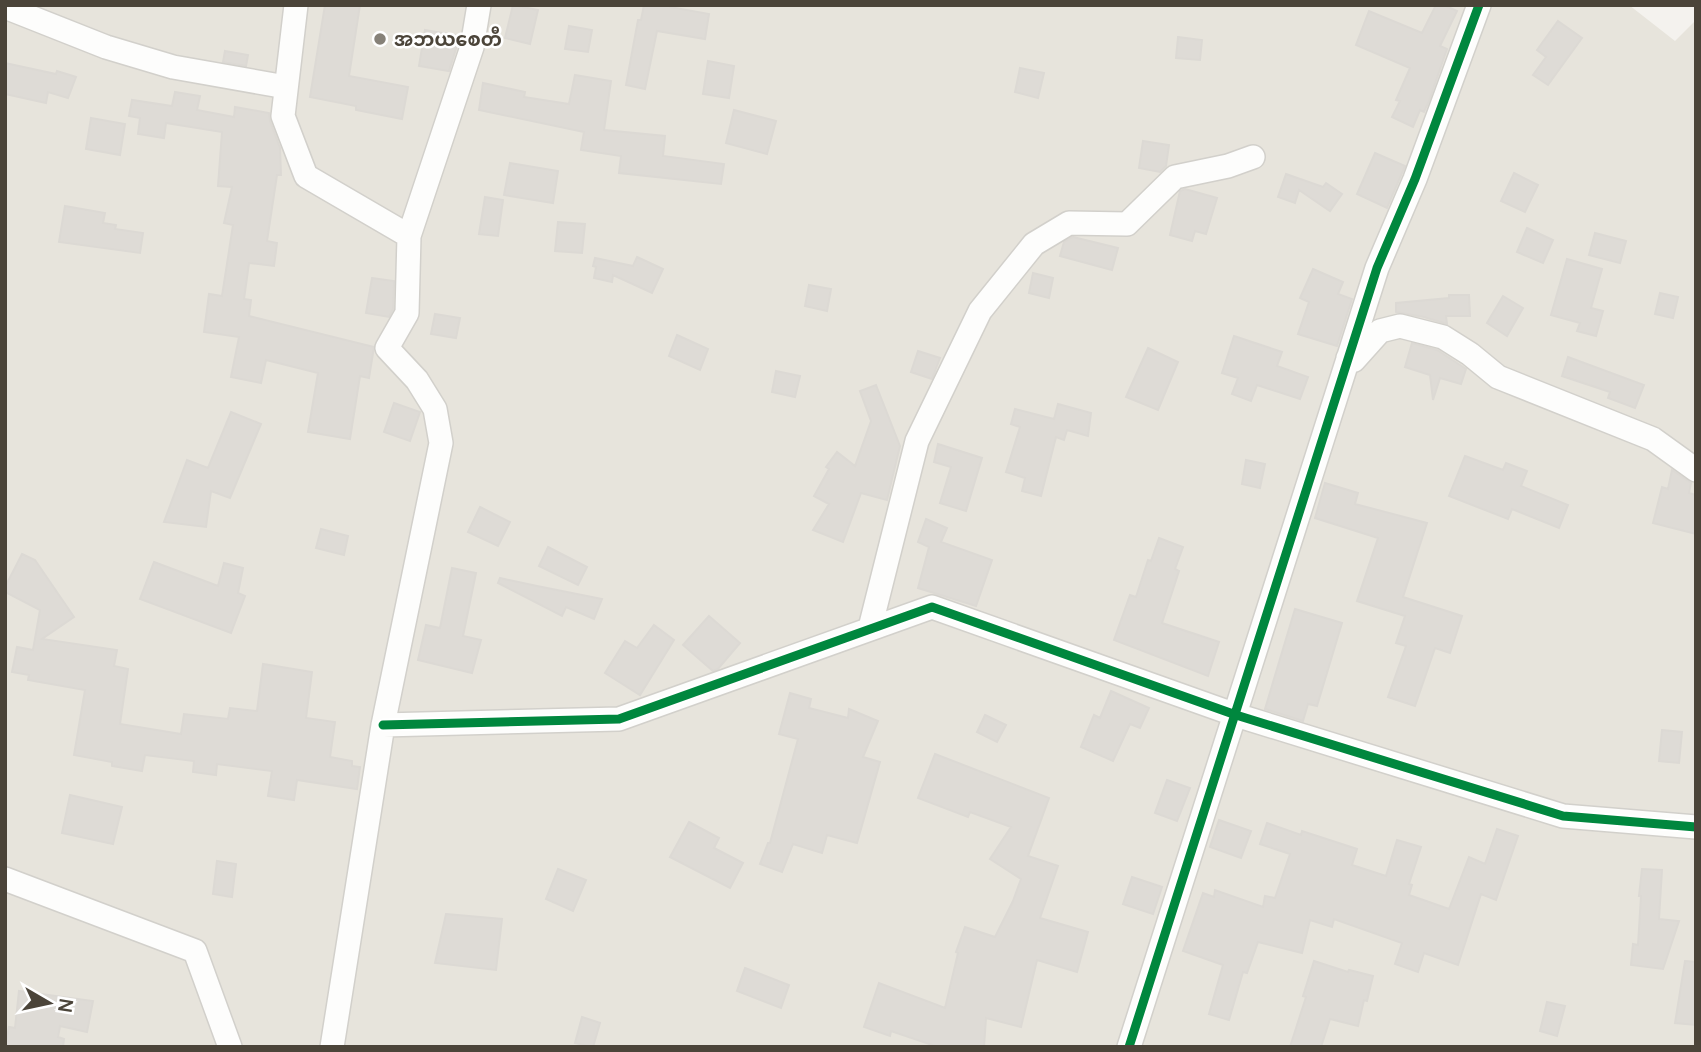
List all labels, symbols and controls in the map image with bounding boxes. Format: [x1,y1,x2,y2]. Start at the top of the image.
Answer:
place label: အဘယစေတီ [394,26,502,52]
marker: အဘယစေတီ [372,31,388,47]
north arrow [14,968,84,1038]
text: N [52,997,80,1014]

